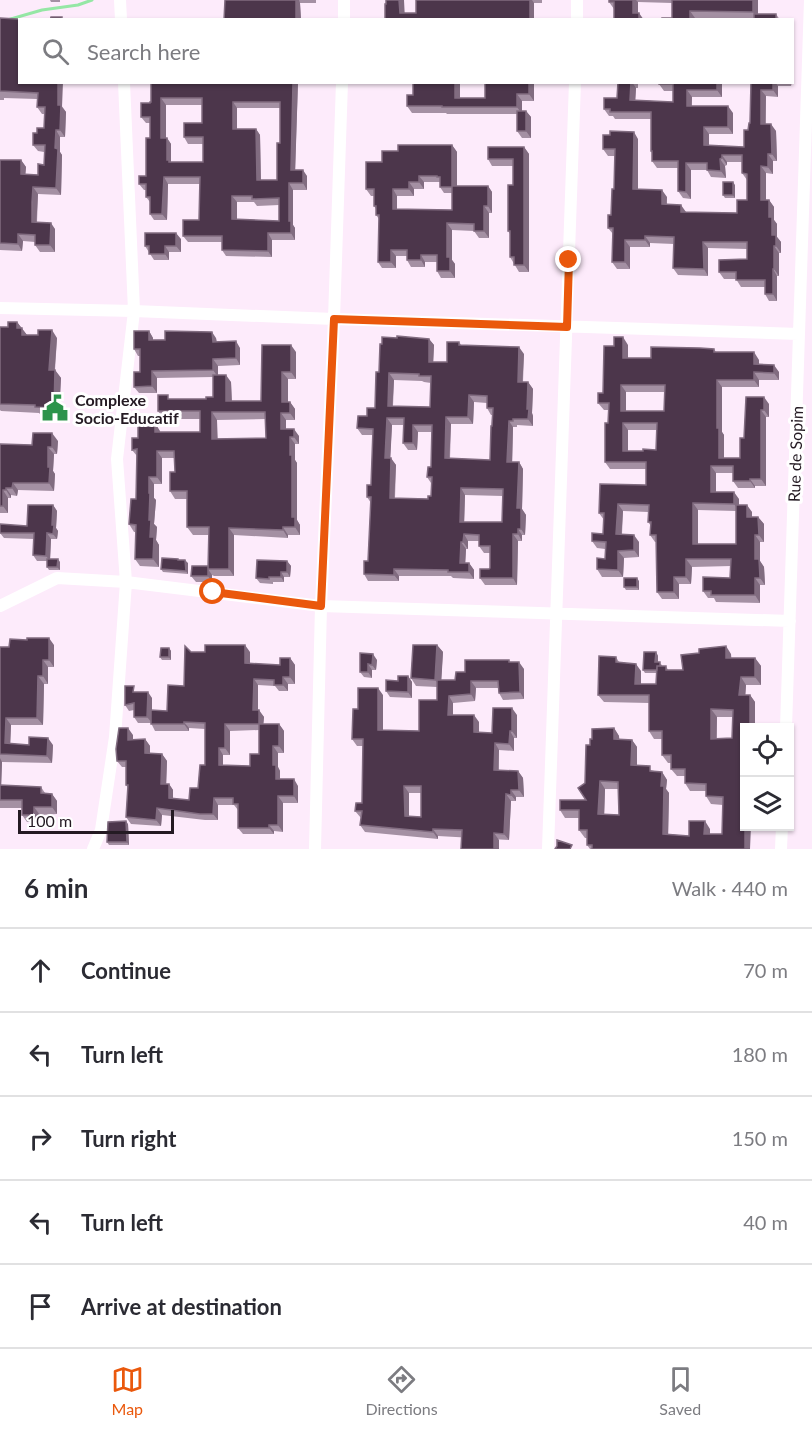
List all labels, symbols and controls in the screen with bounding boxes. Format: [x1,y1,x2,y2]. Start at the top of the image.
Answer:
search box [18,18,794,84]
icon: search [39,35,72,68]
text: Search here [87,38,200,65]
route end [555,246,581,272]
place label: Complexe Socio-Educatif [75,390,179,427]
public building icon: Complexe Socio-Educatif [40,393,70,423]
street label: Rue de Sopim [784,406,806,502]
route start [199,578,225,604]
map controls [740,723,794,831]
button: locate [740,723,794,777]
button: layers [740,777,794,831]
scale bar [18,807,174,834]
text: 100 m [27,811,72,830]
text: 6 min [24,872,88,904]
text: Walk · 440 m [672,876,788,900]
icon: ahead [24,954,57,987]
text: Continue [81,957,171,984]
text: 70 m [743,958,788,982]
icon: left [24,1038,57,1071]
text: Turn left [81,1041,163,1068]
text: 180 m [732,1042,788,1066]
icon: right [24,1122,57,1155]
text: Turn right [81,1125,176,1152]
text: 150 m [732,1126,788,1150]
icon: left [24,1206,57,1239]
text: Turn left [81,1209,163,1236]
text: 40 m [743,1210,788,1234]
icon: arrive [24,1290,57,1323]
text: Arrive at destination [81,1293,282,1320]
tab: Map [111,1363,144,1418]
tab: Directions [365,1363,438,1418]
tab: Saved [659,1363,701,1418]

